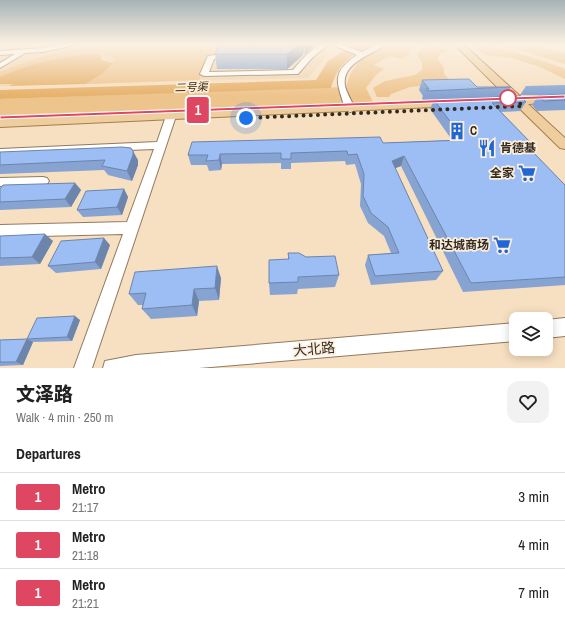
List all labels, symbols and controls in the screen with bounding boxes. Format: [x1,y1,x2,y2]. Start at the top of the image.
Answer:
water label: 二号渠 [174,79,210,95]
unlabelled marker [499,89,517,107]
line badge: 1 [185,97,211,123]
text: 1 [195,101,201,119]
your location [236,108,256,128]
building icon: C [447,121,467,141]
place label: C [470,123,477,139]
restaurant icon: 肯德基 [477,138,497,158]
place label: 肯德基 [500,140,536,156]
supermarket icon: 全家 [517,163,537,183]
place label: 全家 [490,165,514,181]
supermarket icon: 和达城商场 [492,235,512,255]
place label: 和达城商场 [429,237,489,253]
map controls [509,312,553,356]
button: layers [509,312,553,356]
street label: 大北路 [292,338,336,360]
text: 文泽路 [16,381,73,407]
button: heart [507,381,549,423]
text: Walk · 4 min · 250 m [16,409,113,426]
text: Departures [16,443,81,464]
text: Metro [72,478,105,499]
text: 3 min [518,486,549,507]
text: 1 [35,488,41,506]
text: 21:17 [72,499,99,516]
text: Metro [72,526,105,547]
text: 4 min [518,534,549,555]
text: 1 [35,536,41,554]
text: 21:18 [72,547,99,564]
text: Metro [72,574,105,595]
text: 7 min [518,582,549,603]
text: 1 [35,584,41,602]
text: 21:21 [72,595,99,612]

